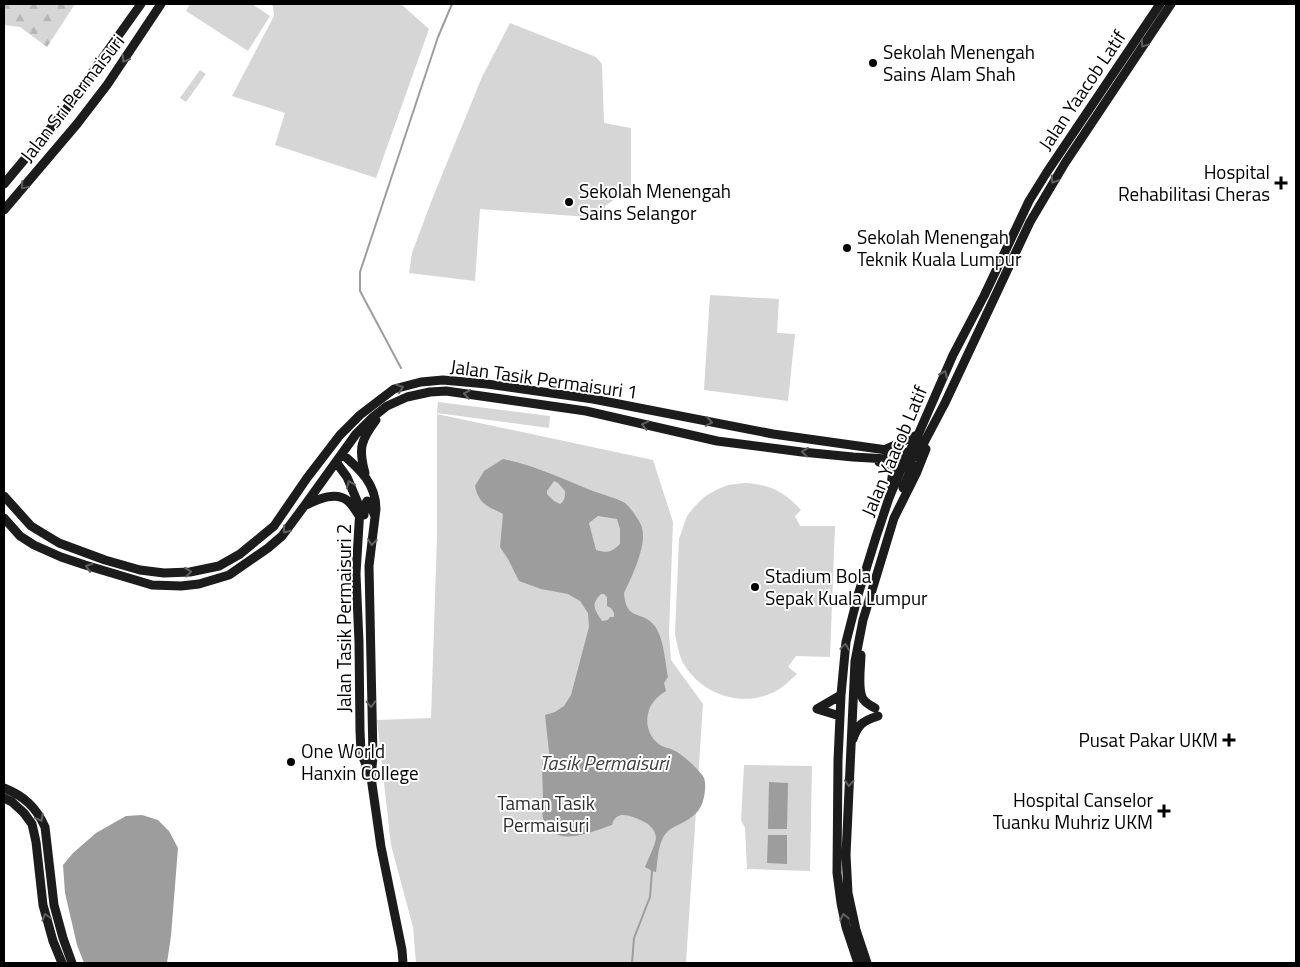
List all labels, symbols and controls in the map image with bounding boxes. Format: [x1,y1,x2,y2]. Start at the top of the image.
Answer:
street label: Jalan Yaacob Latif [1031,23,1133,156]
street label: Jalan Sri Permaisuri [12,28,131,168]
place label: Sekolah Menengah Sains Alam Shah [883,37,1035,88]
one-way arrow [1141,39,1151,48]
one-way arrow [122,53,131,63]
marker: Sekolah Menengah Sains Alam Shah [867,57,879,69]
place label: Hospital Rehabilitasi Cheras [1118,157,1270,208]
one-way arrow [1051,174,1061,183]
place label: Sekolah Menengah Sains Selangor [579,176,731,227]
marker: Hospital Rehabilitasi Cheras [1274,176,1288,190]
one-way arrow [21,181,30,190]
marker: Sekolah Menengah Sains Selangor [563,196,575,208]
place label: Sekolah Menengah Teknik Kuala Lumpur [857,222,1022,273]
marker: Sekolah Menengah Teknik Kuala Lumpur [841,242,853,254]
street label: Jalan Tasik Permaisuri 1 [449,351,640,406]
one-way arrow [938,370,949,379]
street label: Jalan Yaacob Latif [853,380,934,521]
one-way arrow [395,384,404,394]
one-way arrow [463,390,472,400]
one-way arrow [705,416,714,427]
one-way arrow [640,420,649,430]
one-way arrow [800,447,808,458]
one-way arrow [346,480,357,489]
one-way arrow [284,524,292,533]
street label: Jalan Tasik Permaisuri 2 [329,524,358,712]
one-way arrow [367,538,378,546]
place label: Stadium Bola Sepak Kuala Lumpur [765,561,928,612]
one-way arrow [85,562,94,572]
one-way arrow [185,567,193,578]
marker: Stadium Bola Sepak Kuala Lumpur [749,581,761,593]
one-way arrow [840,642,850,651]
one-way arrow [366,700,377,708]
place label: Pusat Pakar UKM [1078,725,1218,754]
marker: Pusat Pakar UKM [1222,733,1236,747]
place label: One World Hanxin College [301,736,419,787]
water label: Tasik Permaisuri [540,747,671,778]
marker: One World Hanxin College [285,756,297,768]
one-way arrow [843,779,854,787]
place label: Hospital Canselor Tuanku Muhriz UKM [993,785,1153,836]
park label: Taman Tasik Permaisuri [497,788,595,839]
marker: Hospital Canselor Tuanku Muhriz UKM [1157,804,1171,818]
one-way arrow [34,813,44,822]
one-way arrow [839,912,850,921]
one-way arrow [42,913,52,922]

